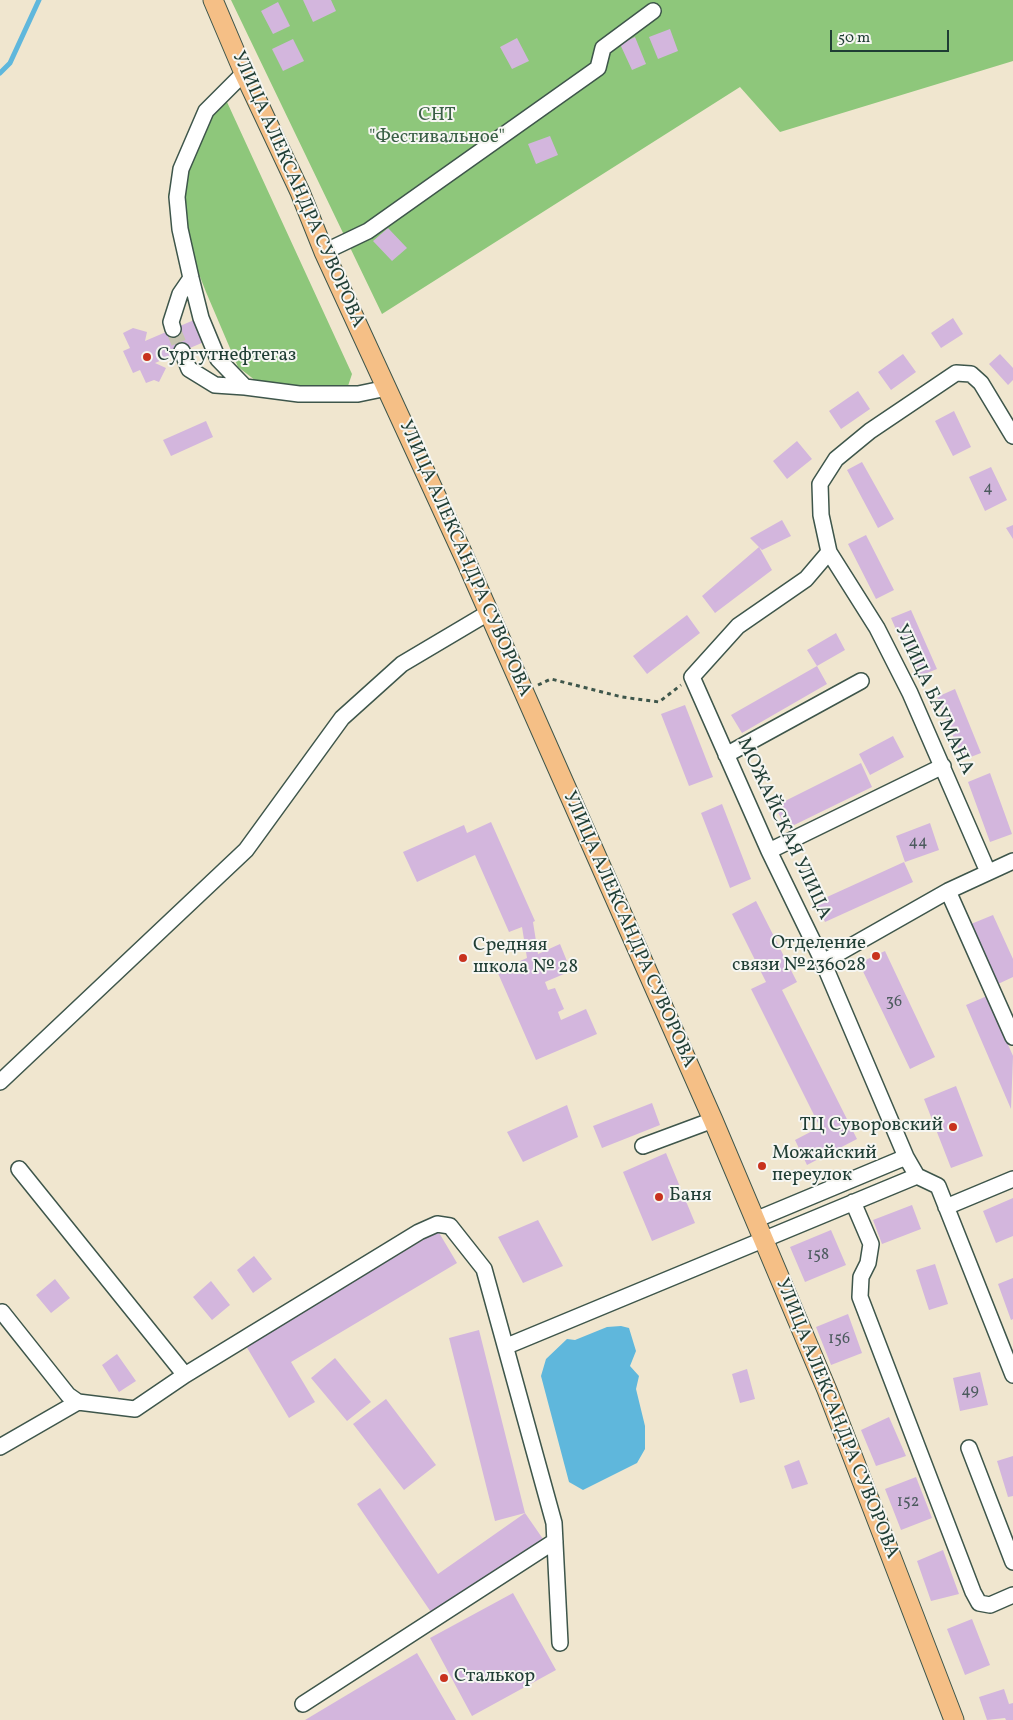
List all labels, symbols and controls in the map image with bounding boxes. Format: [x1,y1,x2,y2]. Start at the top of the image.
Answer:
scale bar [833,20,952,52]
text: 50 m [838,28,870,49]
street label: УЛИЦА АЛЕКСАНДРА СУВОРОВА [226,48,368,332]
park label: СНТ "Фестивальное" [369,106,505,150]
place label: Сургутнефтегаз [157,346,296,368]
marker: Сургутнефтегаз [141,351,153,363]
street label: УЛИЦА АЛЕКСАНДРА СУВОРОВА [393,417,535,701]
house number: 4 [983,479,993,499]
street label: УЛИЦА БАУМАНА [888,621,978,779]
street label: МОЖАЙСКАЯ УЛИЦА [731,734,835,924]
street label: УЛИЦА АЛЕКСАНДРА СУВОРОВА [557,788,699,1072]
house number: 44 [908,833,928,853]
place label: Отделение связи №236028 [732,934,866,978]
place label: Средняя школа № 28 [473,936,578,980]
marker: Отделение связи №236028 [870,950,882,962]
marker: Средняя школа № 28 [457,952,469,964]
house number: 36 [886,993,902,1013]
place label: ТЦ Суворовский [800,1116,943,1138]
marker: ТЦ Суворовский [947,1121,959,1133]
place label: Можайский переулок [772,1144,877,1188]
marker: Можайский переулок [756,1160,768,1172]
place label: Баня [669,1186,712,1208]
marker: Баня [653,1191,665,1203]
house number: 158 [807,1246,829,1266]
street label: УЛИЦА АЛЕКСАНДРА СУВОРОВА [769,1276,903,1562]
house number: 156 [828,1330,850,1350]
house number: 49 [961,1382,979,1402]
house number: 152 [897,1493,919,1513]
place label: Сталькор [454,1667,535,1689]
marker: Сталькор [438,1672,450,1684]

